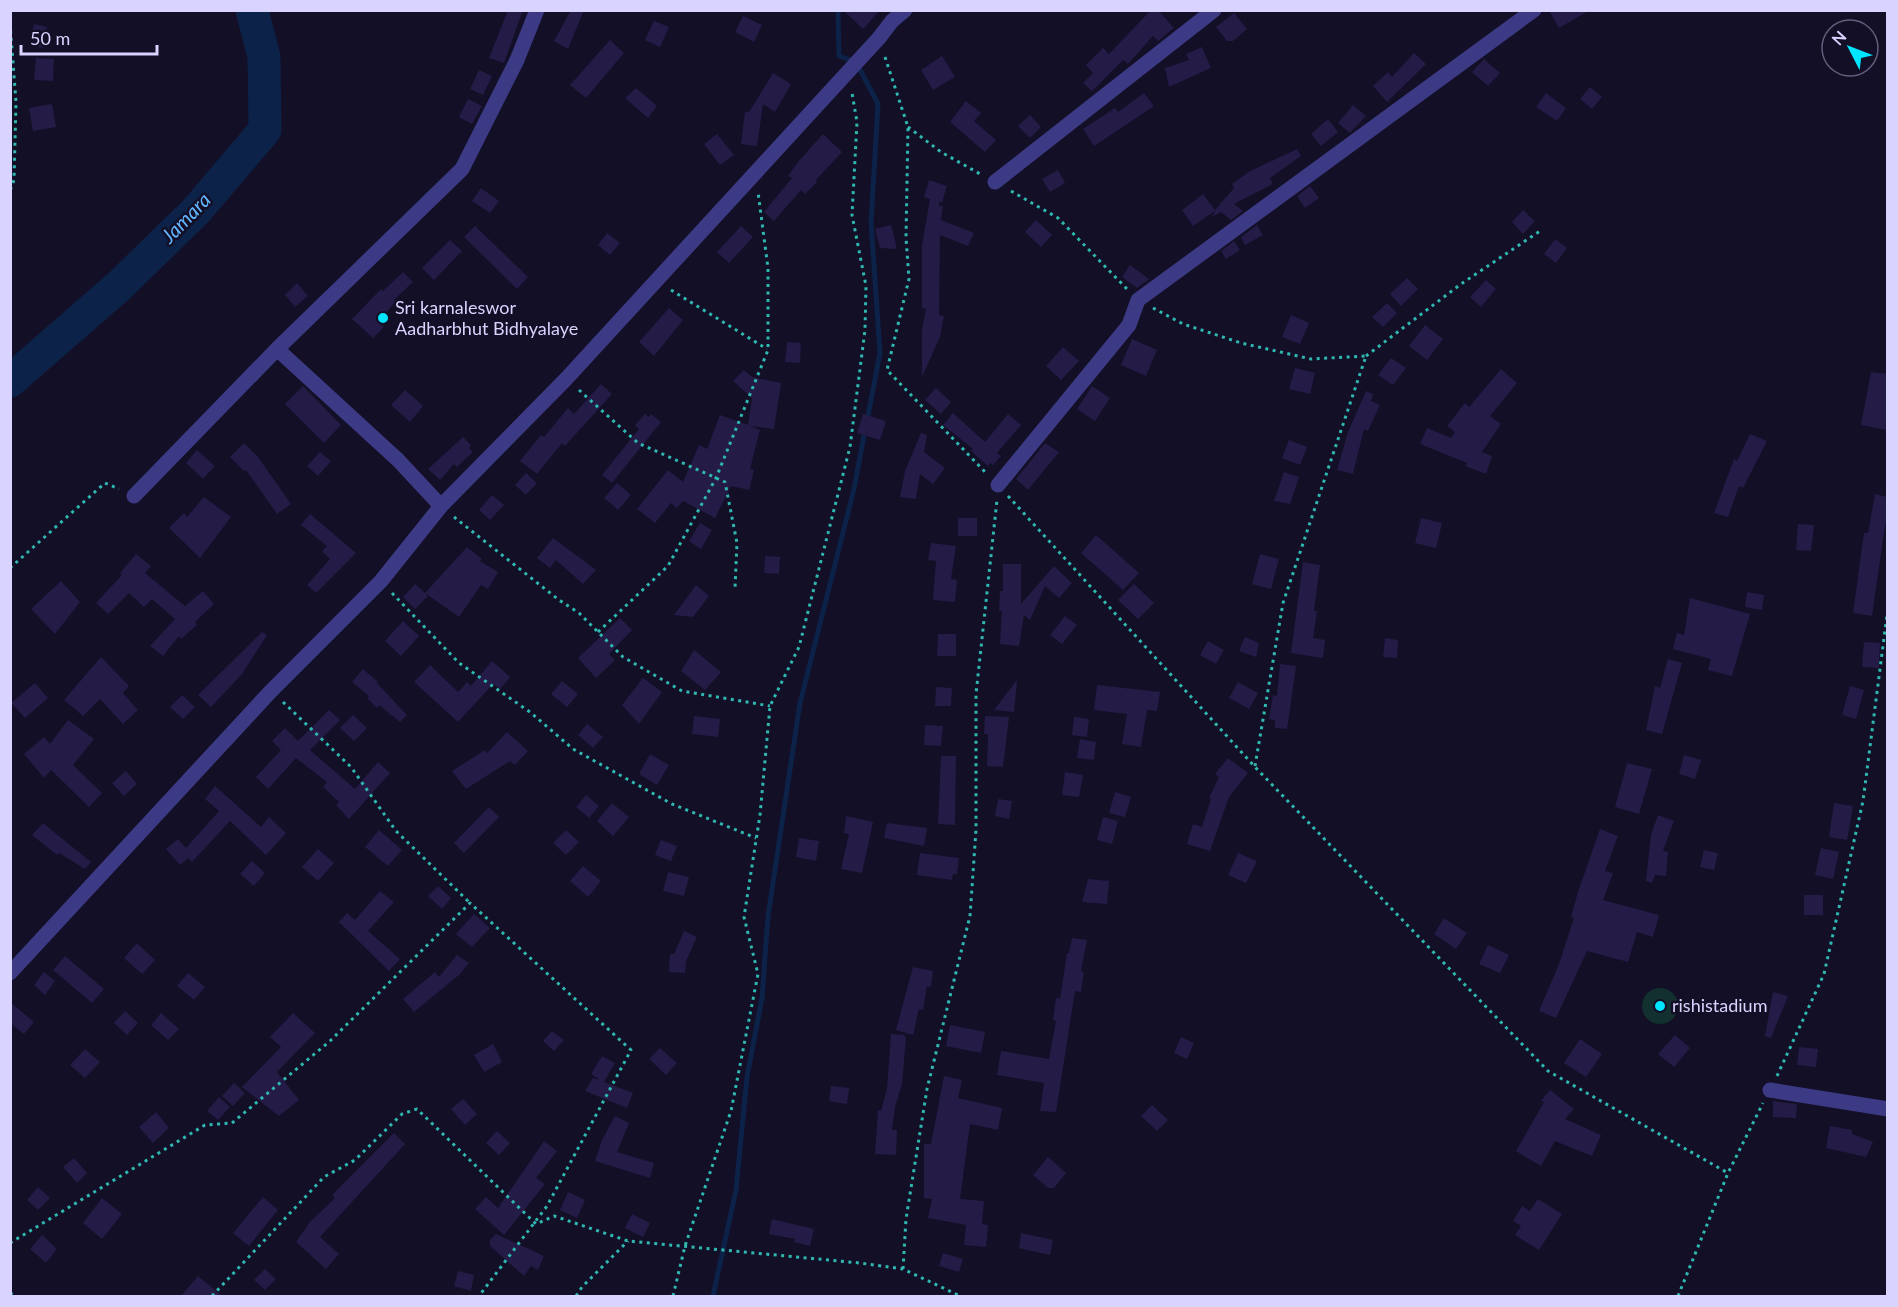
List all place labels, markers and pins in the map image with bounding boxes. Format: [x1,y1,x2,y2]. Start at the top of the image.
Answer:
place label: Sri karnaleswor Aadharbhut Bidhyalaye [395,296,578,339]
marker: Sri karnaleswor Aadharbhut Bidhyalaye [376,311,390,325]
place label: rishistadium [1672,994,1767,1016]
marker: rishistadium [1653,999,1667,1013]

